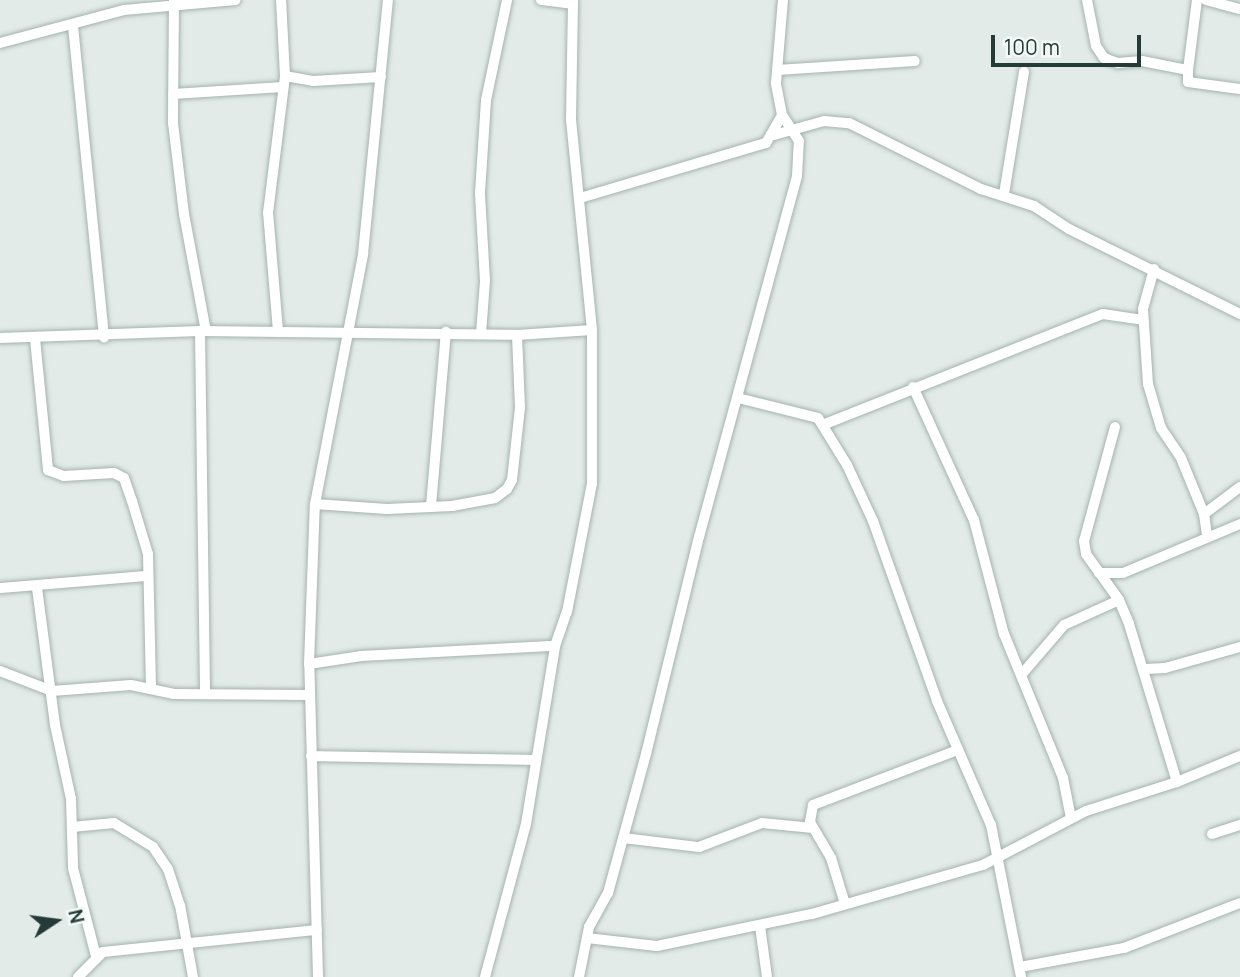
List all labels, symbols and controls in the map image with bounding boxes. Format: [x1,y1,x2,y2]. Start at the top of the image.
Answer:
scale bar [995,21,1146,65]
text: 100 m [1004,33,1060,61]
north arrow [21,886,91,956]
text: N [62,907,91,926]

